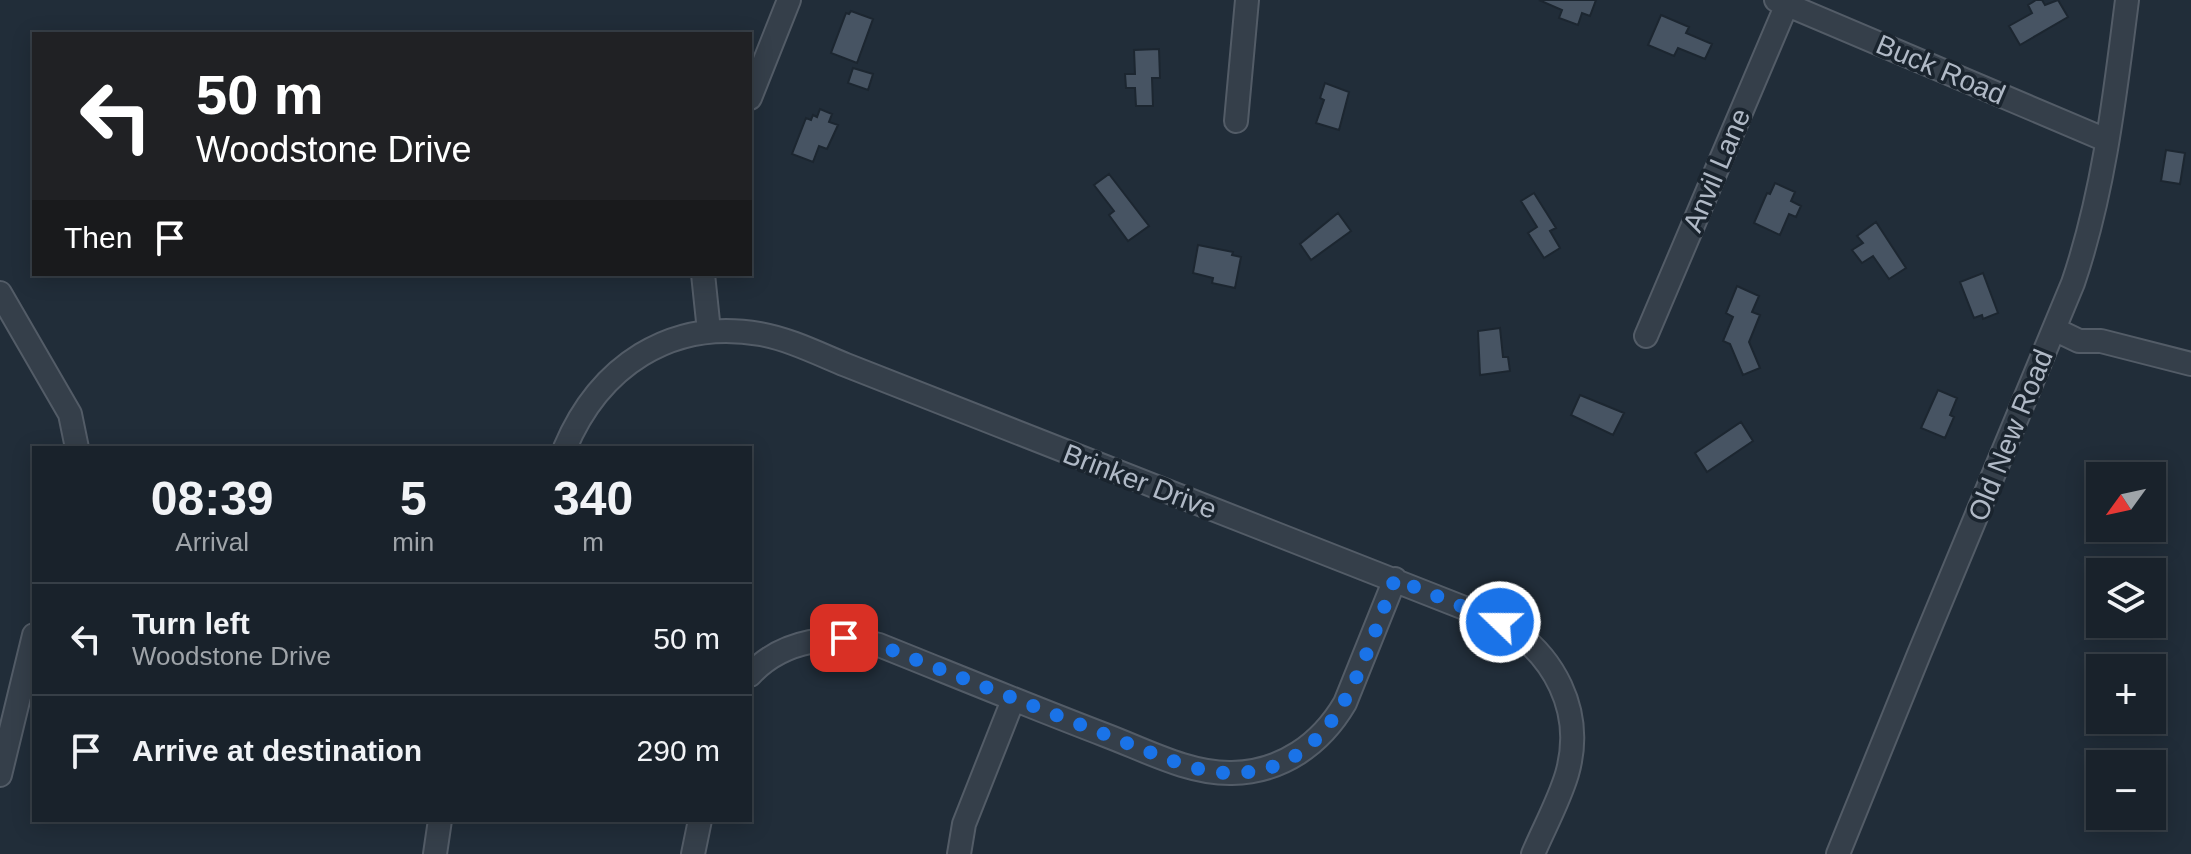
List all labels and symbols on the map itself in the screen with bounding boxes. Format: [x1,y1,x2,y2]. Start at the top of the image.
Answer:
street label: Buck Road [1872,28,2010,110]
street label: Anvil Lane [1677,104,1756,236]
street label: Old New Road [1962,345,2059,525]
street label: Brinker Drive [1059,438,1221,525]
north arrow [2086,462,2166,542]
position arrow [1458,580,1542,664]
pin [810,604,878,672]

